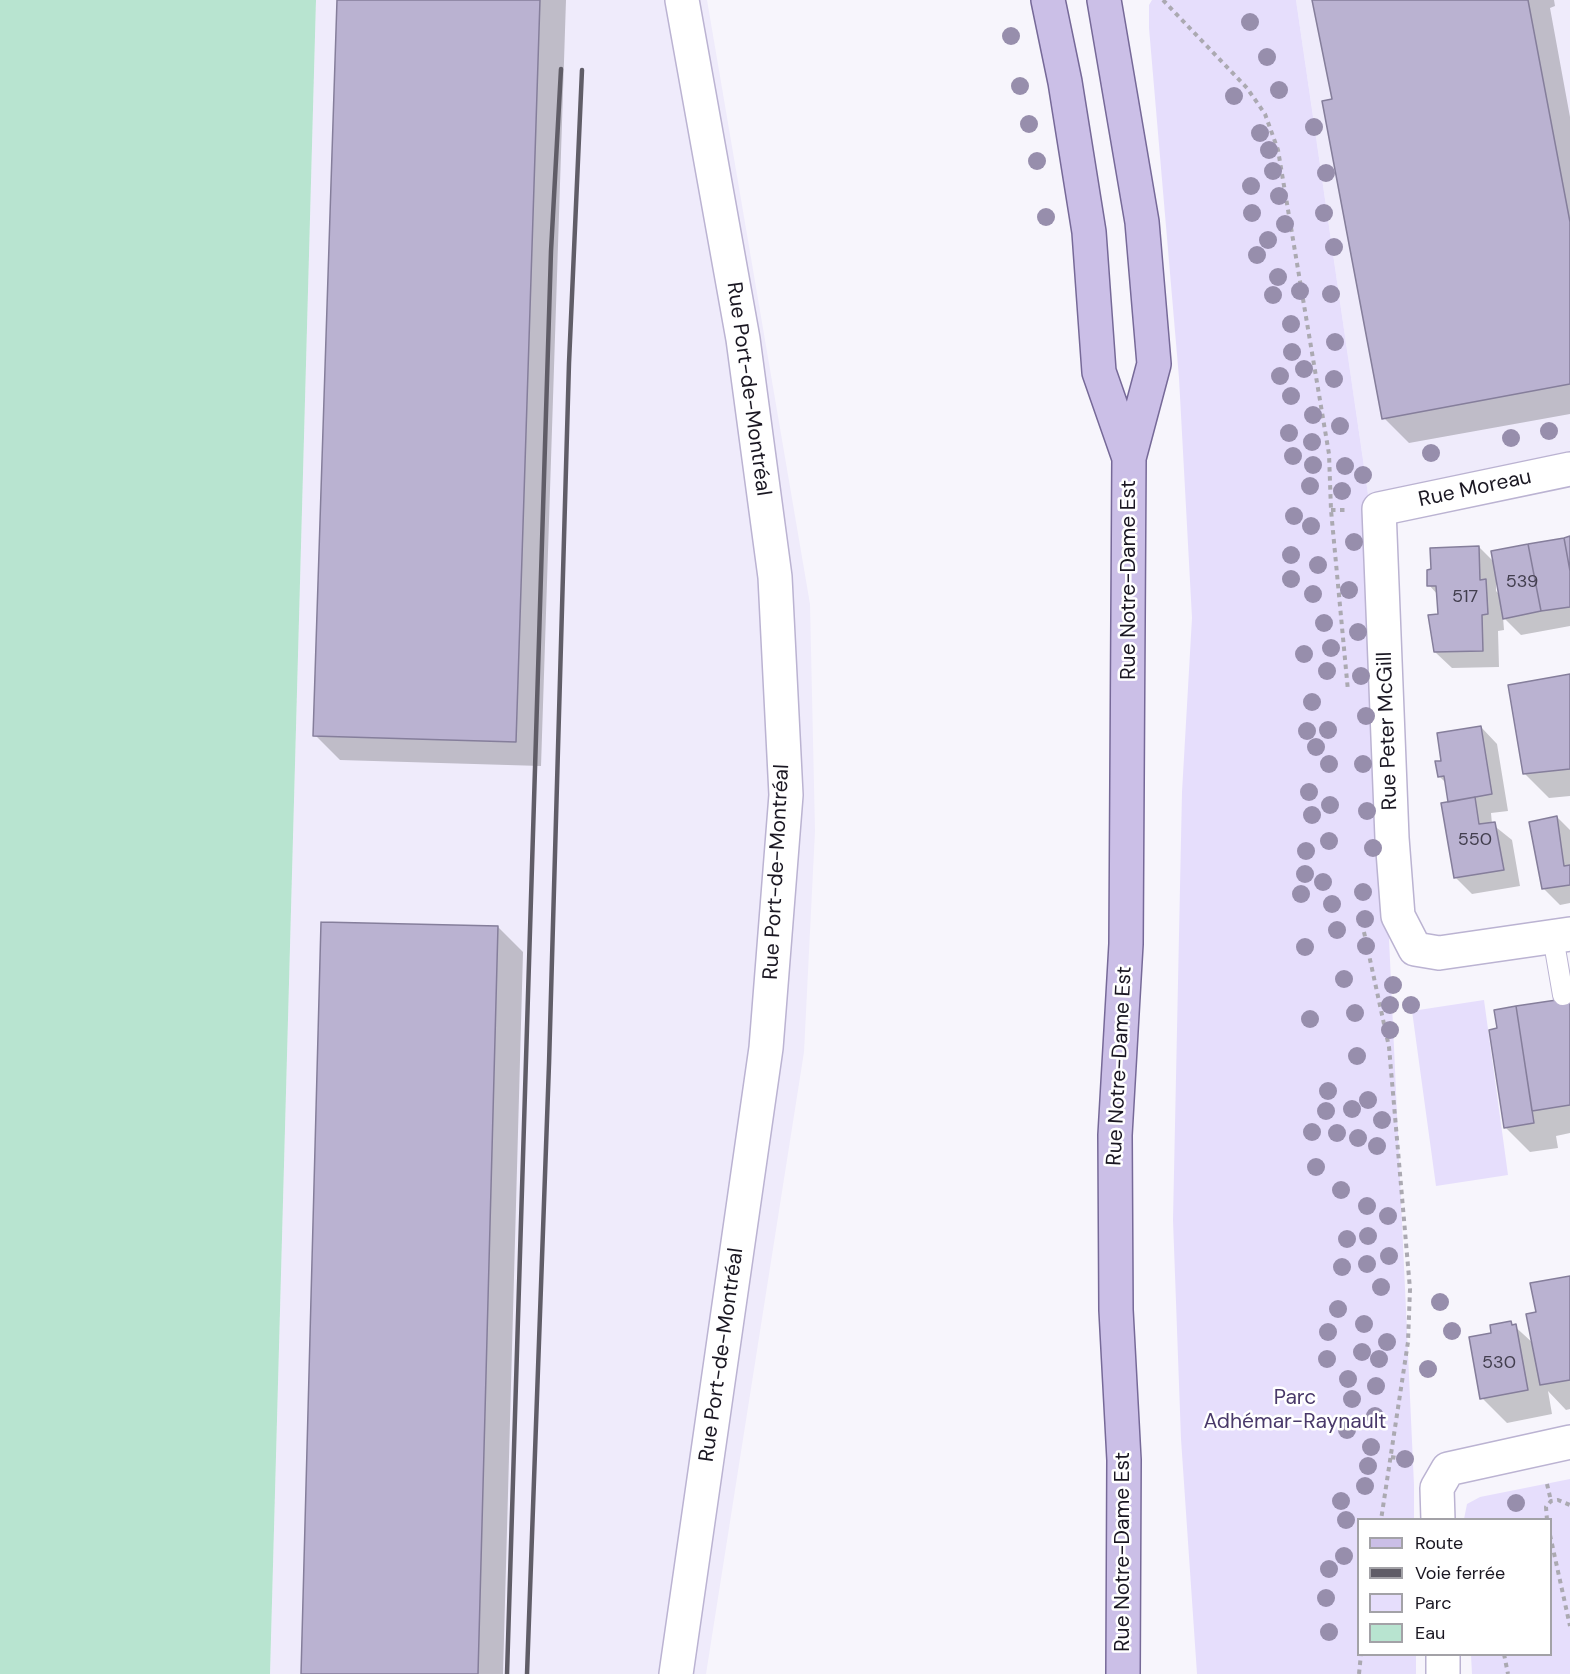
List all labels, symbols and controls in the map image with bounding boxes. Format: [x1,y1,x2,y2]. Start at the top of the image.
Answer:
street label: Rue Port-de-Montréal [721,280,775,498]
street label: Rue Moreau [1416,465,1534,513]
street label: Rue Notre-Dame Est [1116,480,1142,680]
house number: 539 [1506,571,1538,593]
house number: 517 [1452,586,1478,608]
street label: Rue Peter McGill [1373,651,1403,811]
street label: Rue Port-de-Montréal [759,764,795,980]
house number: 550 [1458,829,1492,851]
street label: Rue Notre-Dame Est [1102,966,1138,1166]
street label: Rue Port-de-Montréal [695,1246,749,1464]
house number: 530 [1482,1352,1516,1374]
park label: Parc Adhémar-Raynault [1203,1385,1387,1435]
street label: Rue Notre-Dame Est [1110,1452,1136,1652]
legend [1357,1518,1552,1656]
text: Route [1415,1531,1463,1555]
text: Voie ferrée [1415,1561,1505,1585]
text: Parc [1415,1591,1451,1615]
text: Eau [1415,1621,1445,1645]

